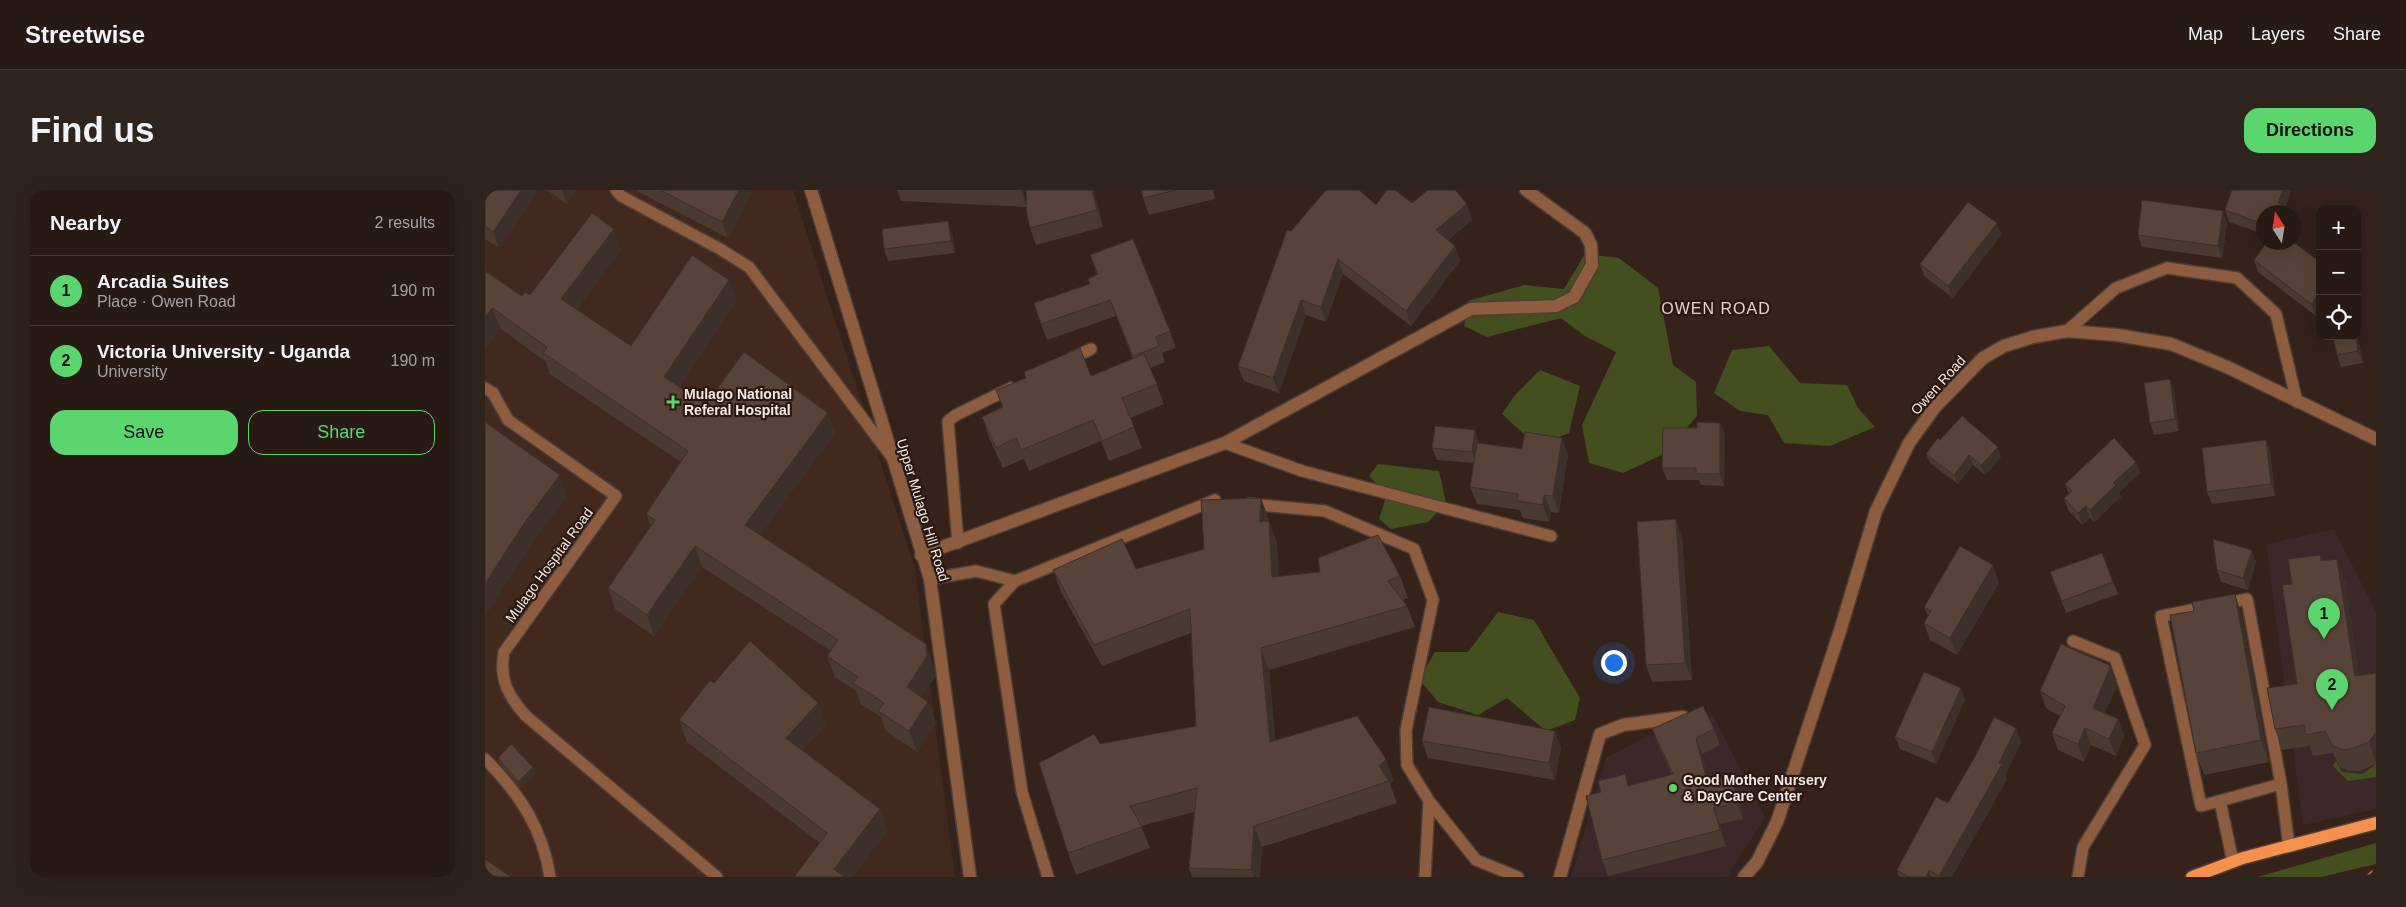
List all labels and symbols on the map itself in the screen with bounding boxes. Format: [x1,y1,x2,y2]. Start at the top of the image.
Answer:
north arrow [2256,205,2301,250]
district label: OWEN ROAD [1661,300,1771,317]
street label: Owen Road [1907,352,1969,418]
place label: Mulago National Referal Hospital [684,386,792,418]
marker: Mulago National Referal Hospital [666,395,680,409]
street label: Upper Mulago Hill Road [894,437,952,583]
street label: Mulago Hospital Road [502,505,596,625]
pin: 1 [2308,598,2340,639]
your location [1601,650,1627,676]
pin: 2 [2316,669,2348,710]
place label: Good Mother Nursery & DayCare Center [1683,772,1827,804]
marker: Good Mother Nursery & DayCare Center [1667,782,1679,794]

